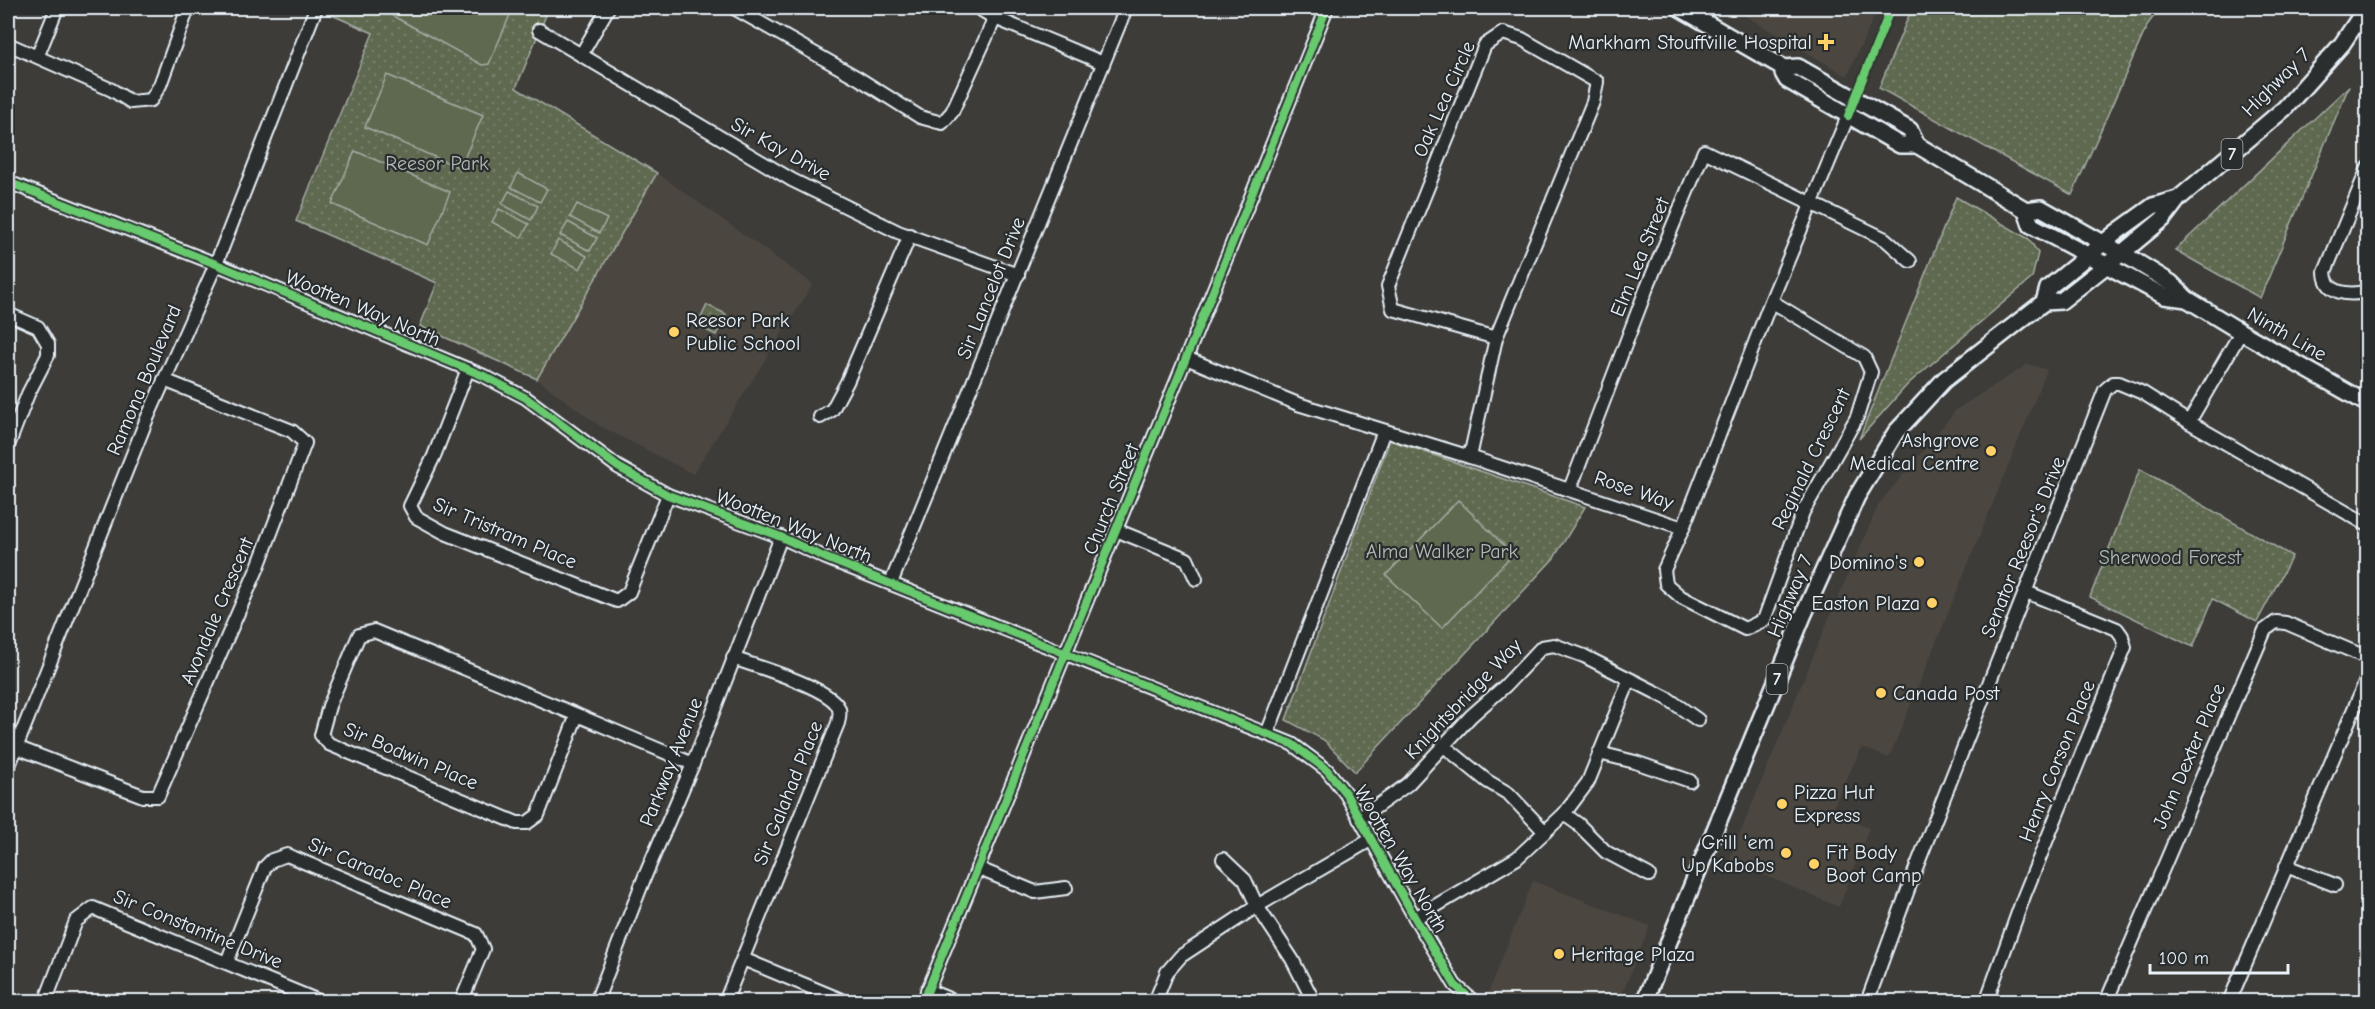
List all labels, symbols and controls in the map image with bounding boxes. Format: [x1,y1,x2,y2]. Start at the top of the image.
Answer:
place label: Markham Stouffville Hospital [1568,31,1812,54]
marker: Markham Stouffville Hospital [1817,33,1835,51]
street label: Oak Lea Circle [1408,37,1480,161]
street label: Highway 7 [2237,43,2315,121]
street label: Sir Kay Drive [727,112,835,186]
road number: 7 [2222,139,2242,169]
park label: Reesor Park [385,152,489,175]
street label: Elm Lea Street [1606,193,1675,320]
street label: Sir Lancelot Drive [952,214,1030,362]
street label: Wootten Way North [282,265,444,351]
street label: Ramona Boulevard [102,301,186,459]
street label: Ninth Line [2243,302,2331,366]
place label: Reesor Park Public School [686,309,800,355]
marker: Reesor Park Public School [667,325,681,339]
street label: Reginald Crescent [1767,383,1856,533]
place label: Ashgrove Medical Centre [1849,429,1979,475]
street label: Church Street [1078,439,1144,558]
marker: Ashgrove Medical Centre [1984,444,1998,458]
street label: Senator Reesor's Drive [1976,453,2070,641]
street label: Rose Way [1591,466,1677,514]
street label: Wootten Way North [713,484,875,568]
street label: Sir Tristram Place [430,492,580,574]
street label: Avondale Crescent [176,533,259,688]
park label: Alma Walker Park [1366,540,1519,563]
park label: Sherwood Forest [2099,546,2242,569]
street label: Highway 7 [1762,551,1818,641]
place label: Domino's [1829,551,1907,574]
marker: Domino's [1912,555,1926,569]
place label: Easton Plaza [1811,592,1920,615]
marker: Easton Plaza [1925,596,1939,610]
street label: Knightsbridge Way [1400,634,1526,764]
road number: 7 [1766,664,1788,694]
street label: Henry Corson Place [2014,677,2100,845]
street label: John Dexter Place [2148,680,2230,832]
place label: Canada Post [1893,682,2001,705]
marker: Canada Post [1874,686,1888,700]
street label: Parkway Avenue [635,694,707,830]
street label: Sir Bodwin Place [340,717,482,795]
street label: Sir Galahad Place [749,718,827,868]
street label: Wootten Way North [1349,781,1453,937]
place label: Pizza Hut Express [1794,781,1875,827]
marker: Pizza Hut Express [1775,797,1789,811]
place label: Grill 'em Up Kabobs [1681,831,1774,877]
street label: Sir Caradoc Place [305,832,455,914]
place label: Fit Body Boot Camp [1826,841,1922,887]
marker: Grill 'em Up Kabobs [1779,846,1793,860]
marker: Fit Body Boot Camp [1807,857,1821,871]
street label: Sir Constantine Drive [110,885,286,973]
scale bar [2150,937,2288,975]
place label: Heritage Plaza [1571,943,1695,966]
marker: Heritage Plaza [1552,947,1566,961]
text: 100 m [2159,948,2209,969]

